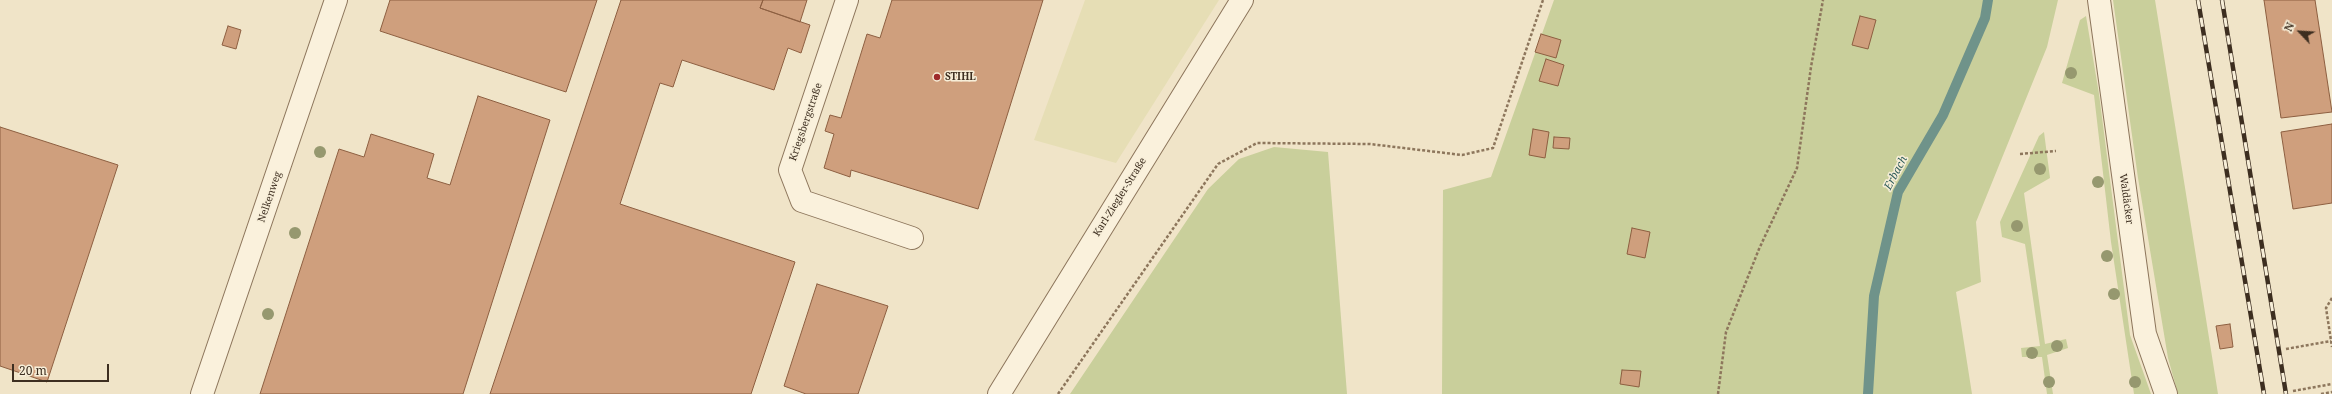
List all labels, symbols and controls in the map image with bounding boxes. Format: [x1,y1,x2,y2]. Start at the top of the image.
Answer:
north arrow [2280,12,2320,52]
text: N [2280,20,2297,34]
place label: STIHL [945,71,976,83]
marker: STIHL [932,72,942,82]
street label: Kriegsbergstraße [787,81,825,163]
water label: Erbach [1882,154,1910,192]
street label: Karl-Ziegler-Straße [1091,155,1149,239]
street label: Nelkenweg [256,170,284,224]
street label: Waldäcker [2117,173,2135,225]
scale bar [14,356,111,382]
text: 20 m [19,362,47,379]

